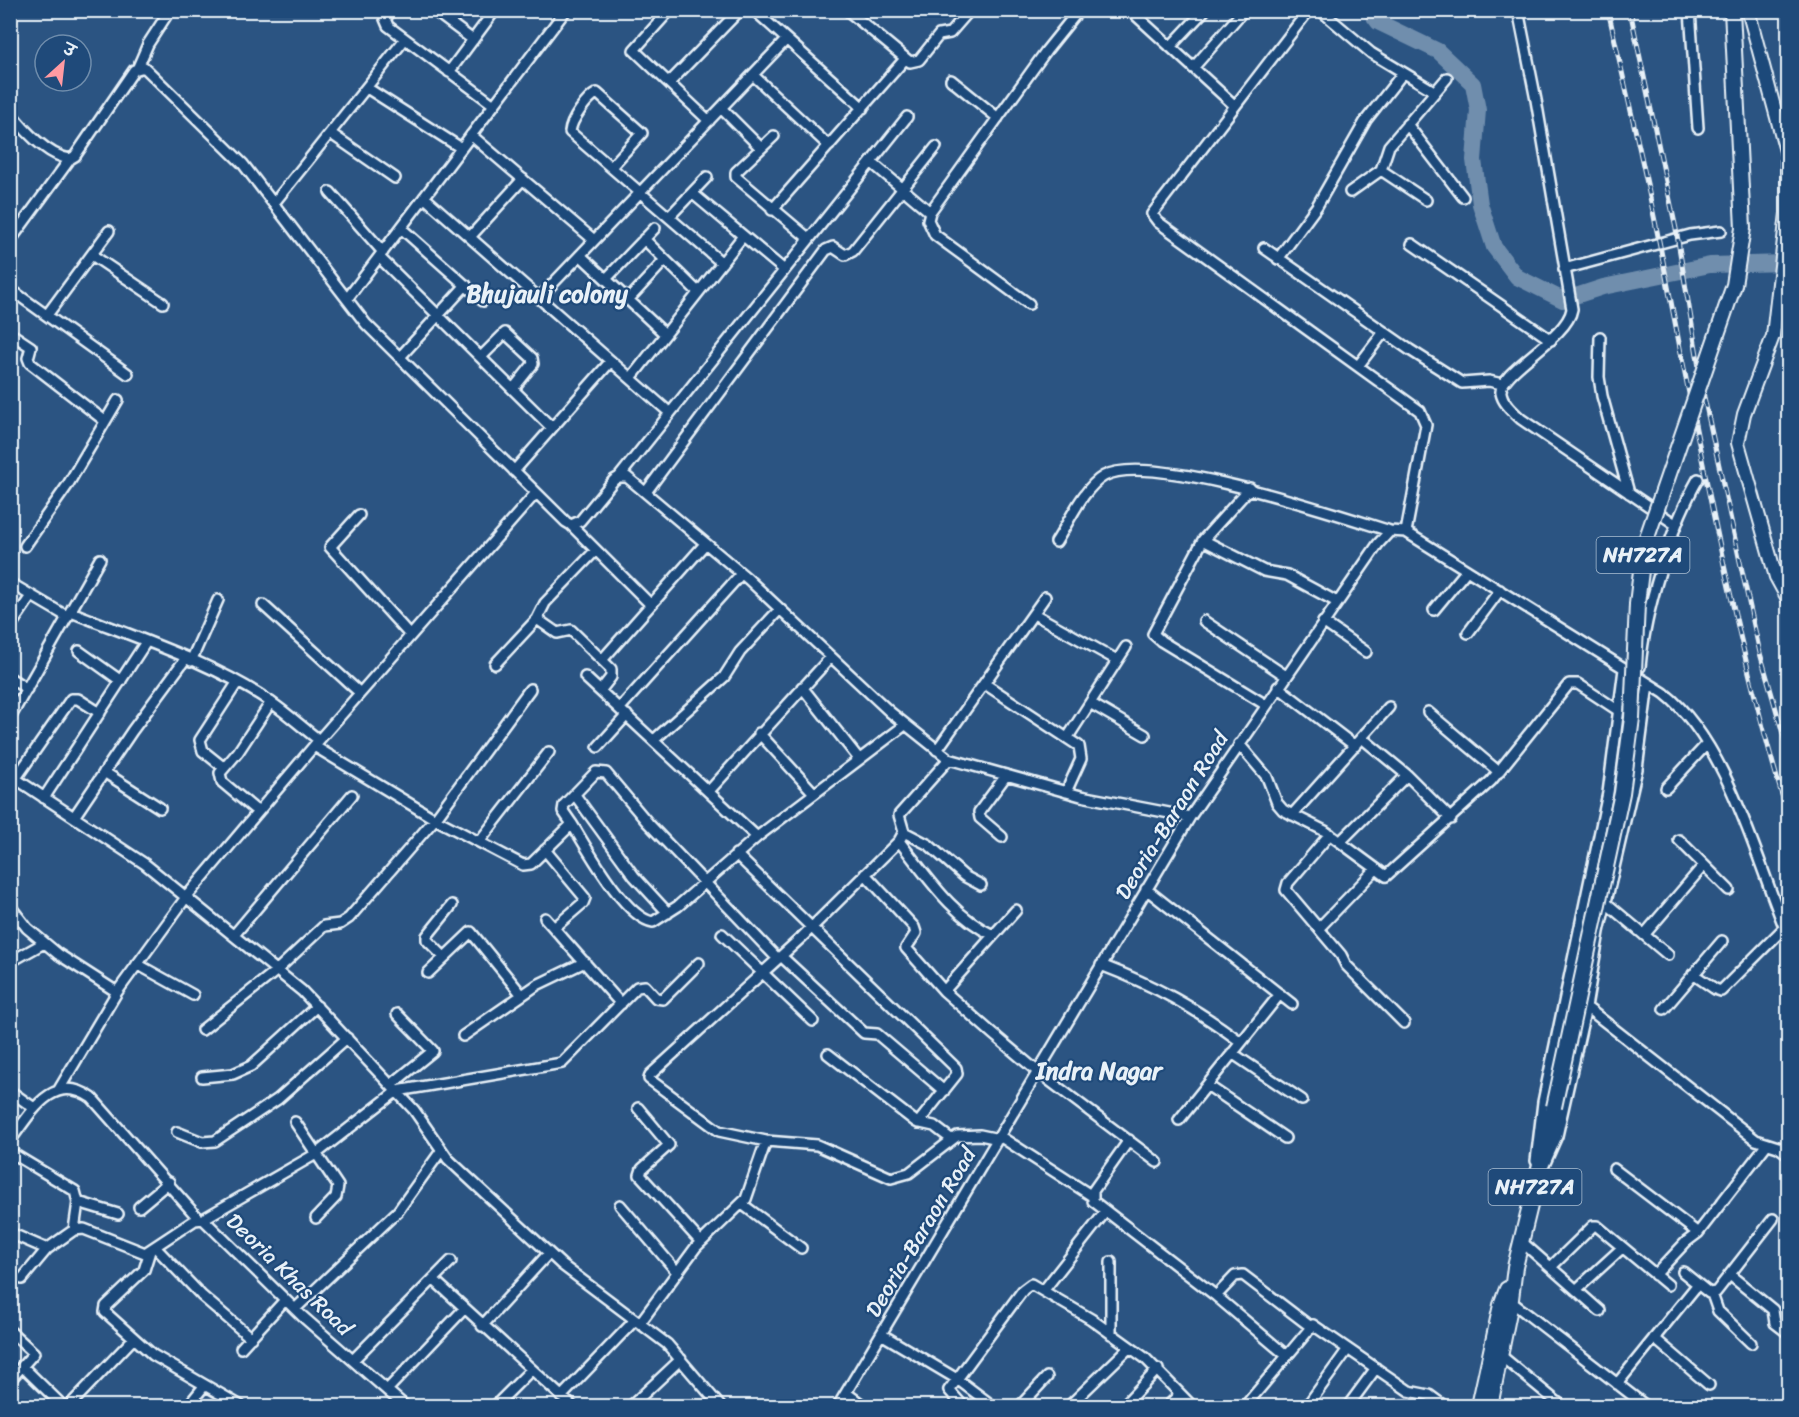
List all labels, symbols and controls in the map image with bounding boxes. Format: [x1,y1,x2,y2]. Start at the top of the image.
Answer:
north arrow [33,33,93,93]
text: उ [56,34,82,66]
district label: Bhujauli colony [466,273,628,315]
road number: NH727A [1596,537,1690,573]
street label: Deoria-Baraon Road [1104,722,1240,907]
district label: Indra Nagar [1034,1050,1164,1092]
street label: Deoria-Baraon Road [854,1138,988,1325]
road number: NH727A [1488,1169,1582,1205]
street label: Deoria Khas Road [217,1203,364,1347]

